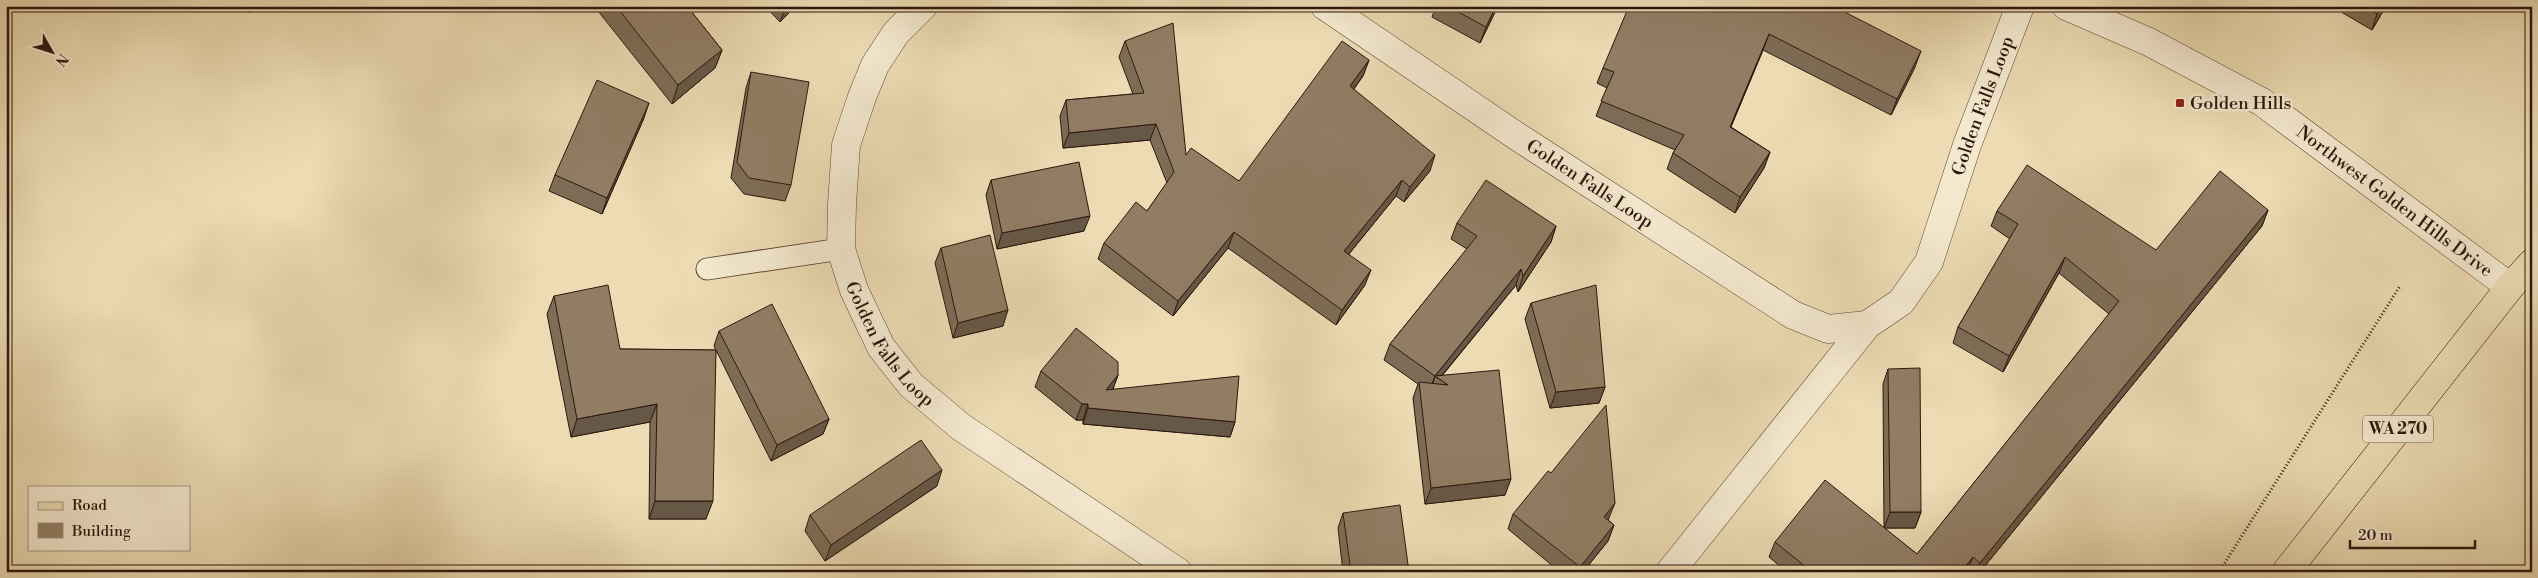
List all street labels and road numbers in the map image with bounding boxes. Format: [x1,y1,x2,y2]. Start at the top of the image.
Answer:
street label: Golden Falls Loop [1946,33,2019,178]
street label: Northwest Golden Hills Drive [2292,120,2498,282]
street label: Golden Falls Loop [1522,134,1658,233]
street label: Golden Falls Loop [841,279,939,411]
road number: WA 270 [2363,416,2433,442]

